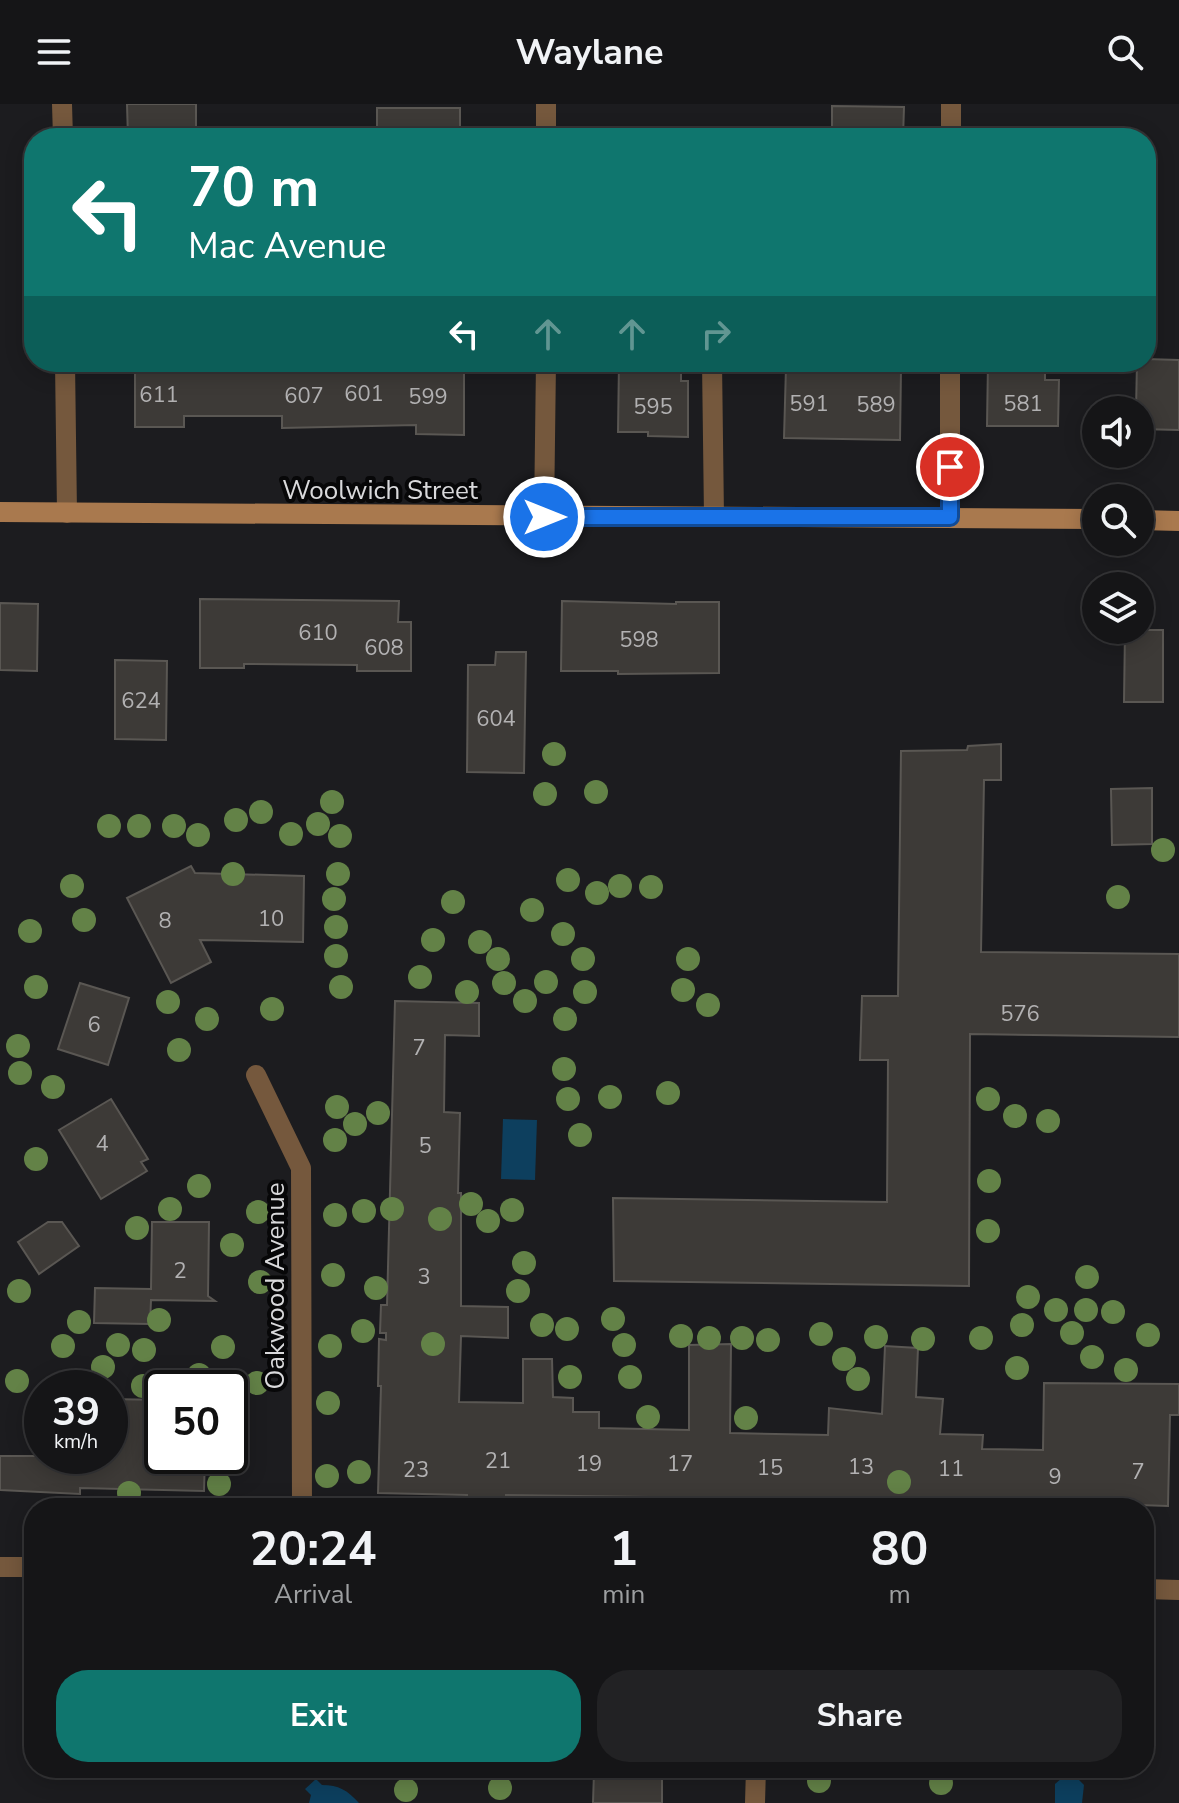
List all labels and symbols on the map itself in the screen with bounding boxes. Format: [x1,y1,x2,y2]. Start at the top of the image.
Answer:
house number: 601 [344,379,384,409]
house number: 611 [139,380,179,410]
house number: 607 [284,381,324,411]
house number: 599 [408,382,448,412]
house number: 591 [789,389,829,419]
house number: 581 [1003,389,1043,419]
house number: 589 [856,390,896,420]
house number: 595 [633,392,673,422]
pin [916,433,984,501]
street label: Woolwich Street [282,473,479,508]
position arrow [502,475,586,559]
house number: 610 [298,618,338,648]
house number: 598 [619,625,659,655]
house number: 608 [364,633,404,663]
house number: 624 [121,686,161,716]
house number: 604 [476,704,516,734]
house number: 10 [258,904,284,934]
house number: 8 [158,906,172,936]
house number: 576 [1000,999,1040,1029]
house number: 6 [87,1010,101,1040]
house number: 7 [412,1033,426,1063]
house number: 4 [95,1129,109,1159]
house number: 5 [418,1131,432,1161]
street label: Oakwood Avenue [258,1182,293,1390]
house number: 2 [173,1256,187,1286]
house number: 3 [417,1262,431,1292]
speed limit sign: 50 [144,1370,248,1474]
house number: 21 [485,1446,511,1476]
house number: 19 [576,1449,602,1479]
house number: 17 [667,1449,693,1479]
house number: 13 [848,1452,874,1482]
house number: 15 [757,1453,783,1483]
house number: 11 [938,1454,964,1484]
house number: 23 [403,1455,429,1485]
house number: 7 [1131,1457,1145,1487]
house number: 9 [1048,1462,1062,1492]

